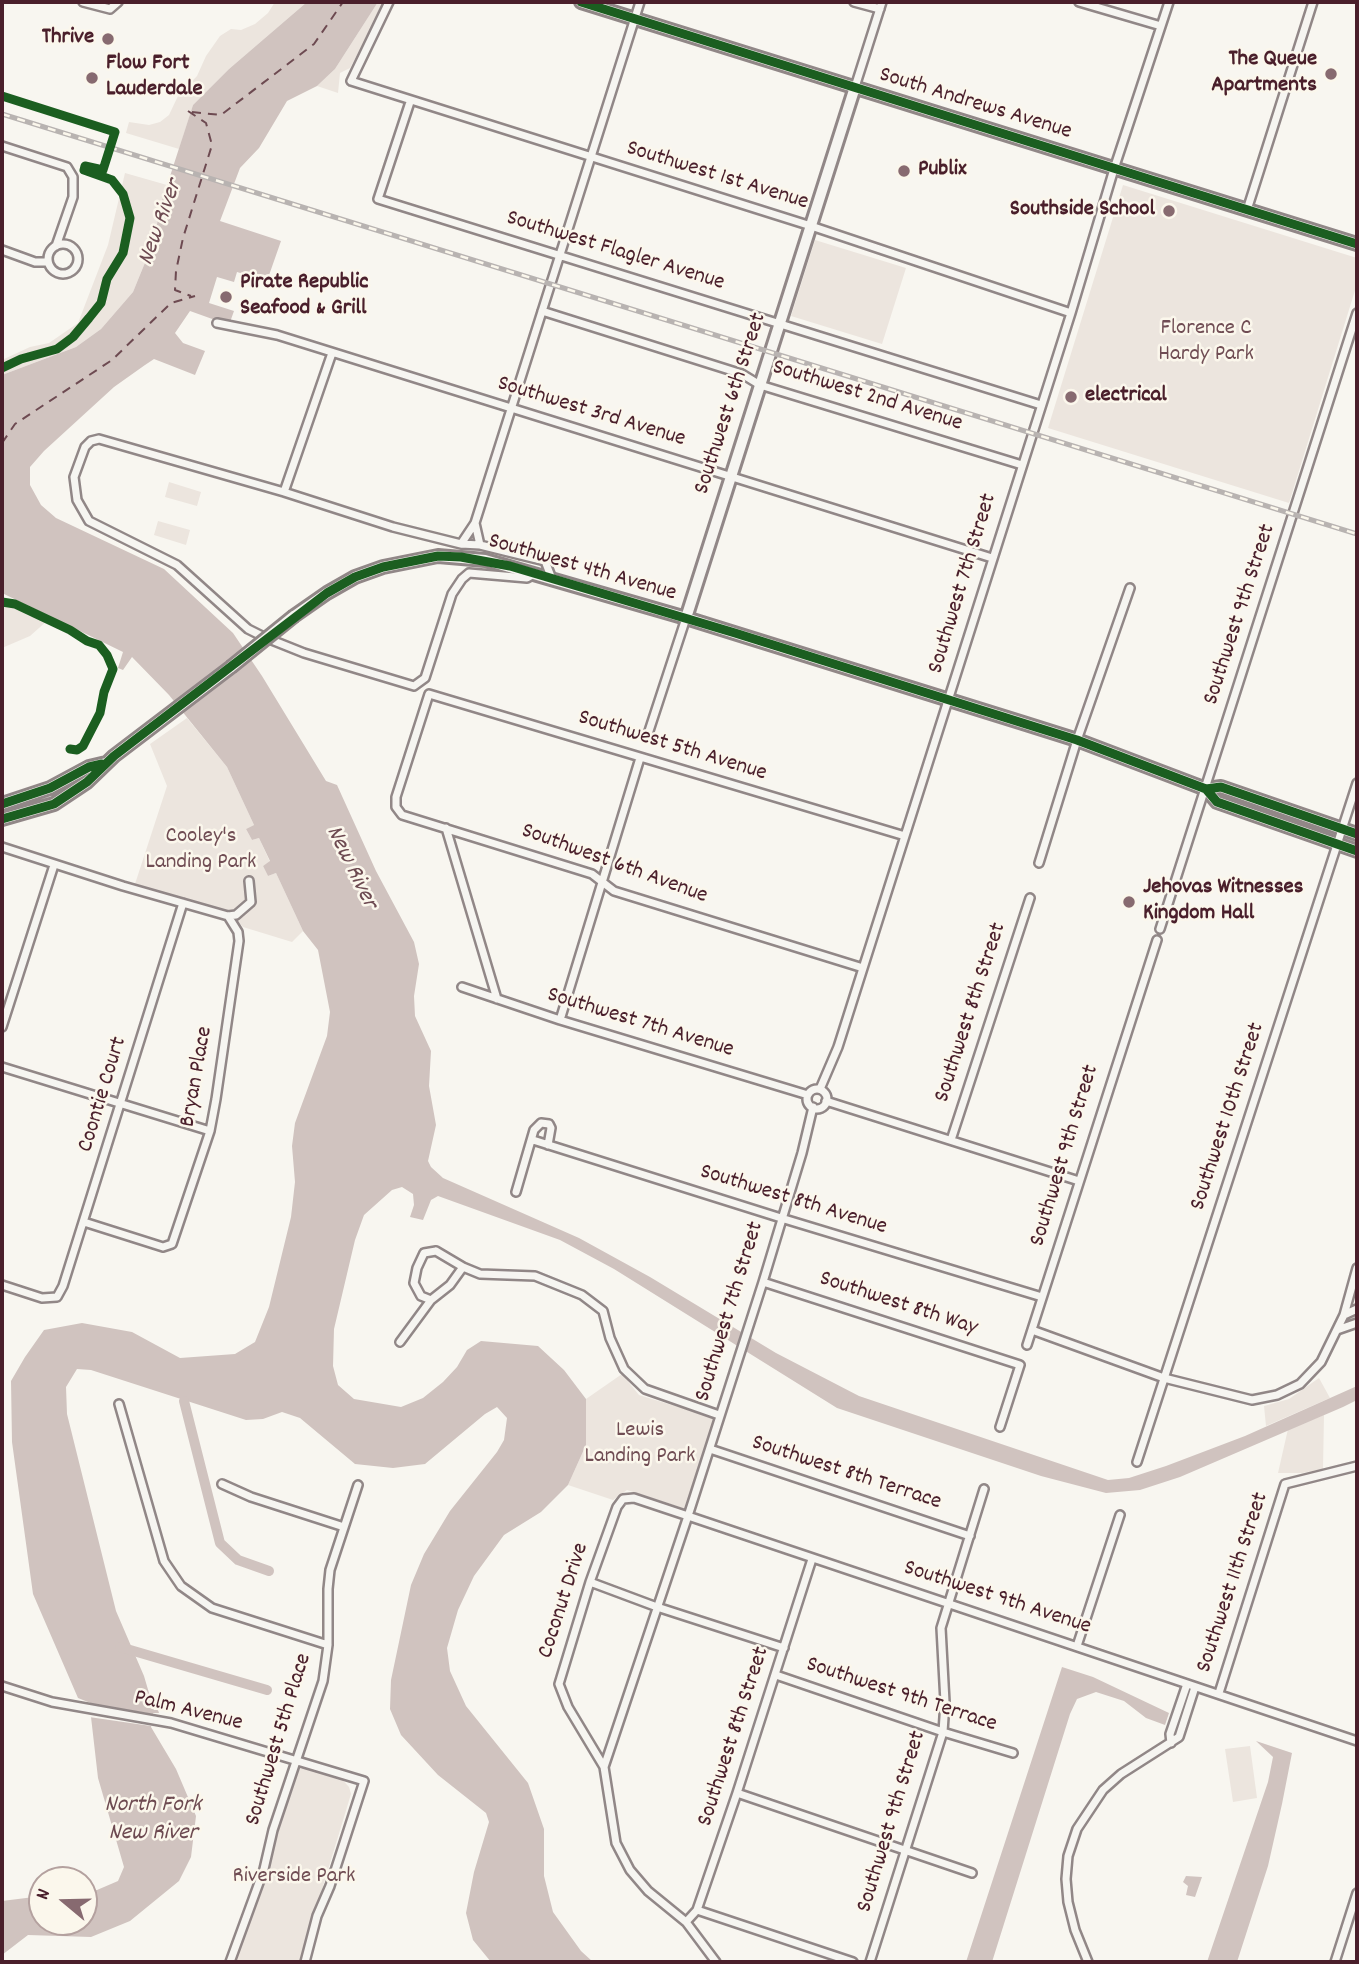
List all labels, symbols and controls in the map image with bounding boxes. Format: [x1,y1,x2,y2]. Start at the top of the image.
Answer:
place label: Thrive [42,25,94,53]
marker: Thrive [100,31,116,47]
place label: The Queue Apartments [1211,47,1317,101]
place label: Flow Fort Lauderdale [106,51,203,105]
street label: South Andrews Avenue [875,63,1075,147]
marker: The Queue Apartments [1323,66,1339,82]
marker: Flow Fort Lauderdale [84,70,100,86]
street label: Southwest 1st Avenue [623,136,811,218]
place label: Publix [918,157,967,185]
marker: Publix [896,163,912,179]
water label: New River [133,176,191,270]
place label: Southside School [1010,197,1155,225]
marker: Southside School [1161,203,1177,219]
street label: Southwest Flagler Avenue [503,206,727,298]
place label: Pirate Republic Seafood & Grill [240,270,369,324]
marker: Pirate Republic Seafood & Grill [218,289,234,305]
street label: Southwest 6th Street [690,310,774,498]
park label: Florence C Hardy Park [1158,316,1254,370]
street label: Southwest 2nd Avenue [769,355,965,439]
street label: Southwest 3rd Avenue [494,371,688,455]
place label: electrical [1085,383,1167,411]
marker: electrical [1063,389,1079,405]
street label: Southwest 7th Street [924,491,1004,677]
street label: Southwest 9th Street [1199,521,1283,709]
street label: Southwest 4th Avenue [485,529,679,609]
street label: Southwest 5th Avenue [574,705,770,789]
street label: Southwest 6th Avenue [517,818,711,912]
water label: New River [318,822,382,914]
park label: Cooley's Landing Park [146,824,256,878]
place label: Jehovas Witnesses Kingdom Hall [1143,875,1303,929]
marker: Jehovas Witnesses Kingdom Hall [1121,894,1137,910]
street label: Southwest 8th Street [930,920,1014,1106]
street label: Southwest 7th Avenue [543,982,737,1066]
street label: Southwest 10th Street [1186,1020,1272,1214]
street label: Bryan Place [176,1025,220,1129]
street label: Coontie Court [73,1034,135,1156]
street label: Southwest 9th Street [1025,1062,1107,1250]
street label: Southwest 8th Avenue [696,1159,890,1243]
street label: Southwest 7th Street [691,1219,771,1405]
street label: Southwest 8th Way [816,1266,980,1344]
park label: Lewis Landing Park [585,1418,695,1472]
street label: Southwest 8th Terrace [748,1430,944,1518]
street label: Southwest 11th Street [1192,1489,1276,1677]
street label: Coconut Drive [533,1540,597,1662]
street label: Southwest 9th Avenue [900,1556,1094,1642]
street label: Southwest 8th Street [693,1644,777,1830]
street label: Southwest 5th Place [241,1651,319,1829]
street label: Southwest 9th Terrace [802,1652,1000,1740]
street label: Palm Avenue [131,1685,245,1739]
street label: Southwest 9th Street [852,1728,934,1916]
water label: North Fork New River [105,1793,201,1849]
park label: Riverside Park [233,1864,355,1892]
north arrow [28,1866,98,1936]
text: N [30,1886,59,1903]

